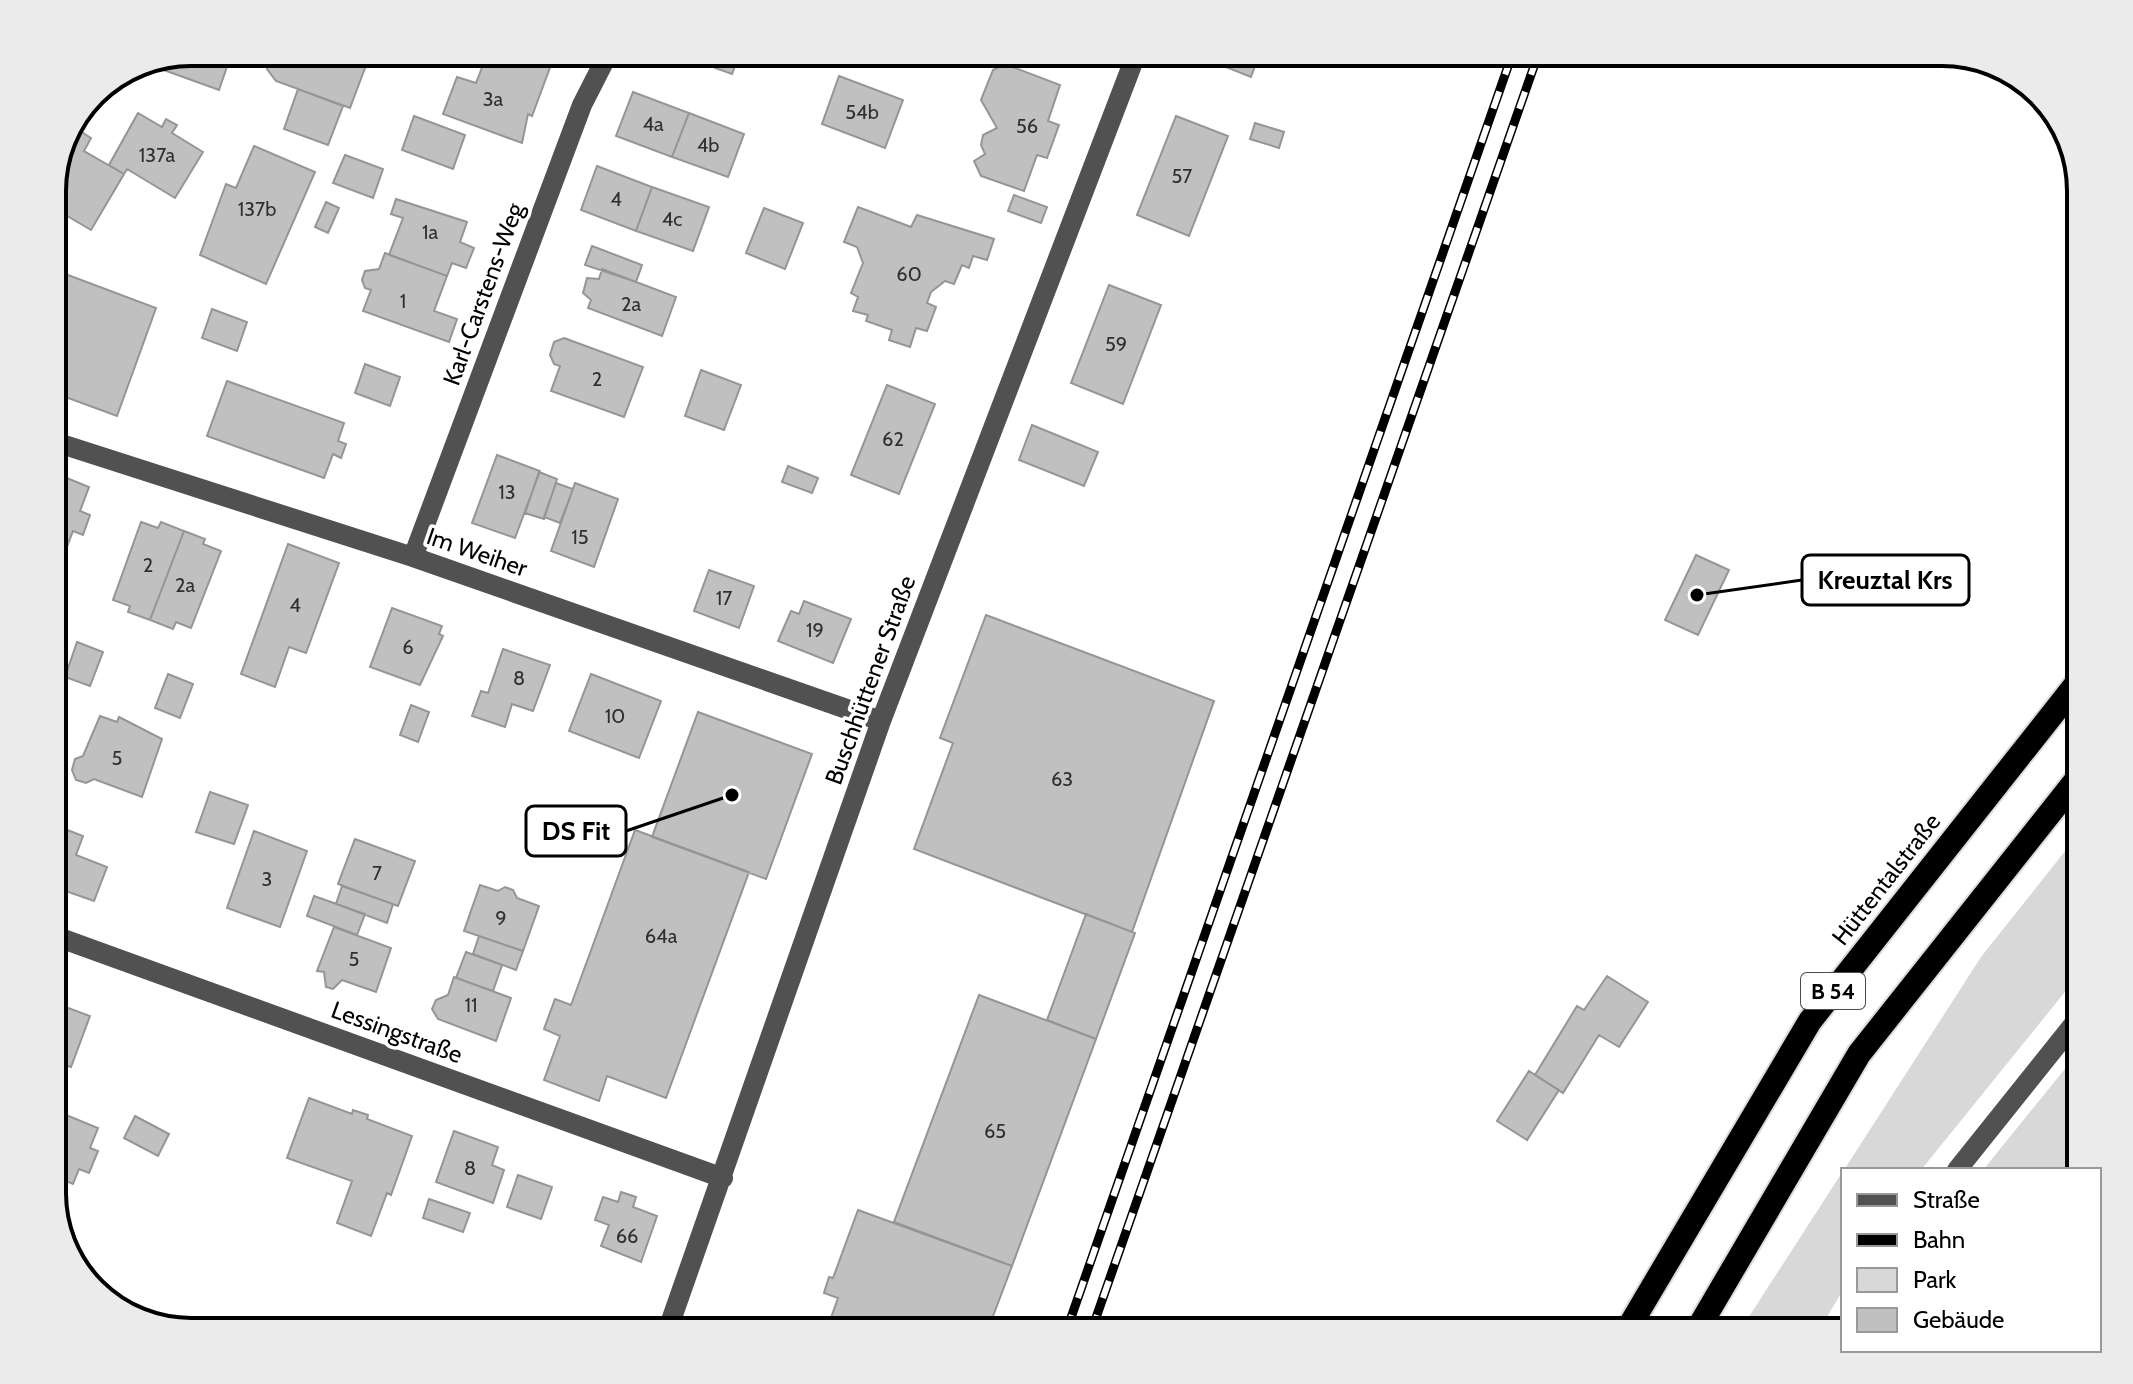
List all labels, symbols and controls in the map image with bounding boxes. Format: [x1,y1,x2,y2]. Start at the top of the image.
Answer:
house number: 3a [483,87,504,111]
house number: 54b [845,100,879,124]
house number: 4a [642,112,664,136]
house number: 56 [1016,114,1038,138]
house number: 4b [697,133,719,157]
house number: 137a [139,143,176,167]
house number: 57 [1172,164,1192,188]
house number: 4 [610,187,622,211]
house number: 137b [238,197,276,221]
street label: Karl-Carstens-Weg [437,198,530,389]
house number: 4c [662,207,682,231]
house number: 1a [422,220,438,244]
house number: 60 [896,262,922,286]
house number: 1 [400,289,406,313]
house number: 2a [621,292,641,316]
house number: 59 [1105,332,1127,356]
house number: 2 [592,367,602,391]
house number: 62 [882,427,904,451]
house number: 13 [498,480,516,504]
street label: Im Weiher [423,521,531,583]
house number: 15 [571,525,589,549]
house number: 2 [143,553,153,577]
callout: Kreuztal Krs [1802,555,1969,605]
text: Kreuztal Krs [1817,564,1953,596]
street label: Buschhüttener Straße [819,572,921,788]
house number: 2a [175,573,195,597]
house number: 17 [716,586,732,610]
house number: 4 [289,593,301,617]
house number: 19 [806,618,824,642]
house number: 6 [402,635,414,659]
house number: 8 [513,666,525,690]
house number: 10 [605,704,625,728]
house number: 5 [112,746,122,770]
house number: 63 [1051,767,1073,791]
callout: DS Fit [526,806,626,856]
street label: Hüttentalstraße [1826,807,1946,951]
text: DS Fit [542,815,610,847]
house number: 7 [372,861,382,885]
house number: 3 [262,867,272,891]
house number: 9 [495,906,507,930]
house number: 64a [645,924,678,948]
house number: 5 [349,947,359,971]
road number: B 54 [1801,973,1865,1009]
house number: 11 [464,993,478,1017]
street label: Lessingstraße [327,995,467,1069]
house number: 65 [984,1119,1006,1143]
house number: 8 [464,1156,476,1180]
legend [1841,1168,2101,1352]
text: Straße [1913,1185,1980,1214]
house number: 66 [616,1224,638,1248]
text: Bahn [1913,1225,1965,1254]
text: Park [1913,1265,1956,1294]
text: Gebäude [1913,1305,2004,1334]

